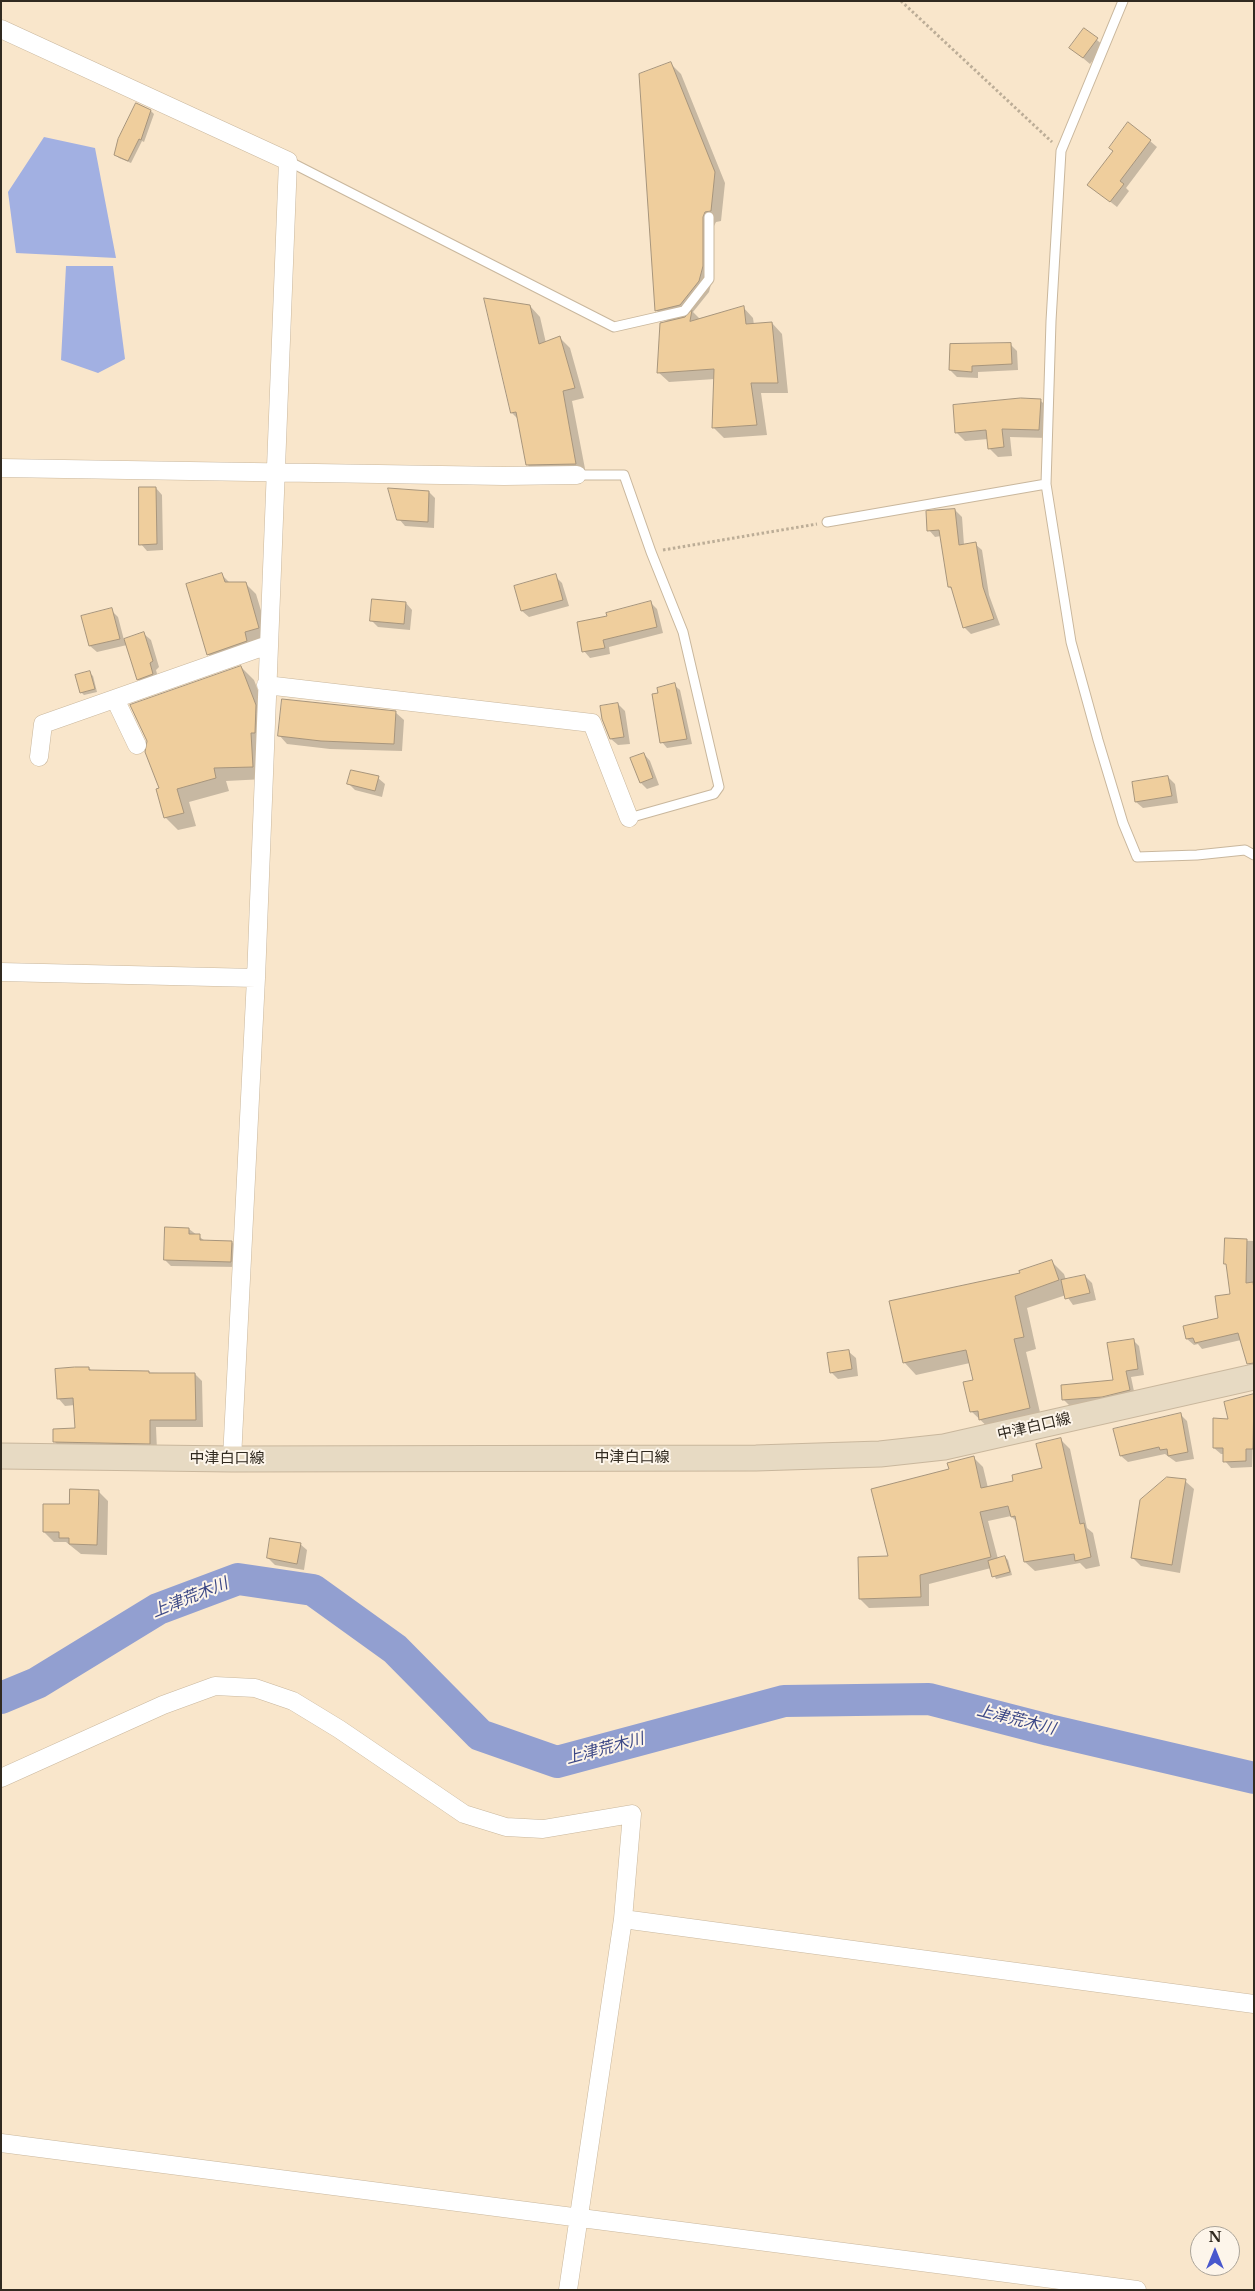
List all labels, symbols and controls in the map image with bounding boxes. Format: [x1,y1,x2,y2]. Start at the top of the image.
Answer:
street label: 中津白口線 [995,1410,1073,1444]
street label: 中津白口線 [595,1449,669,1467]
street label: 中津白口線 [190,1450,264,1468]
water label: 上津荒木川 [149,1574,231,1622]
water label: 上津荒木川 [975,1701,1057,1739]
water label: 上津荒木川 [564,1729,646,1769]
north arrow [1190,2226,1240,2276]
text: N [1208,2228,1222,2246]

